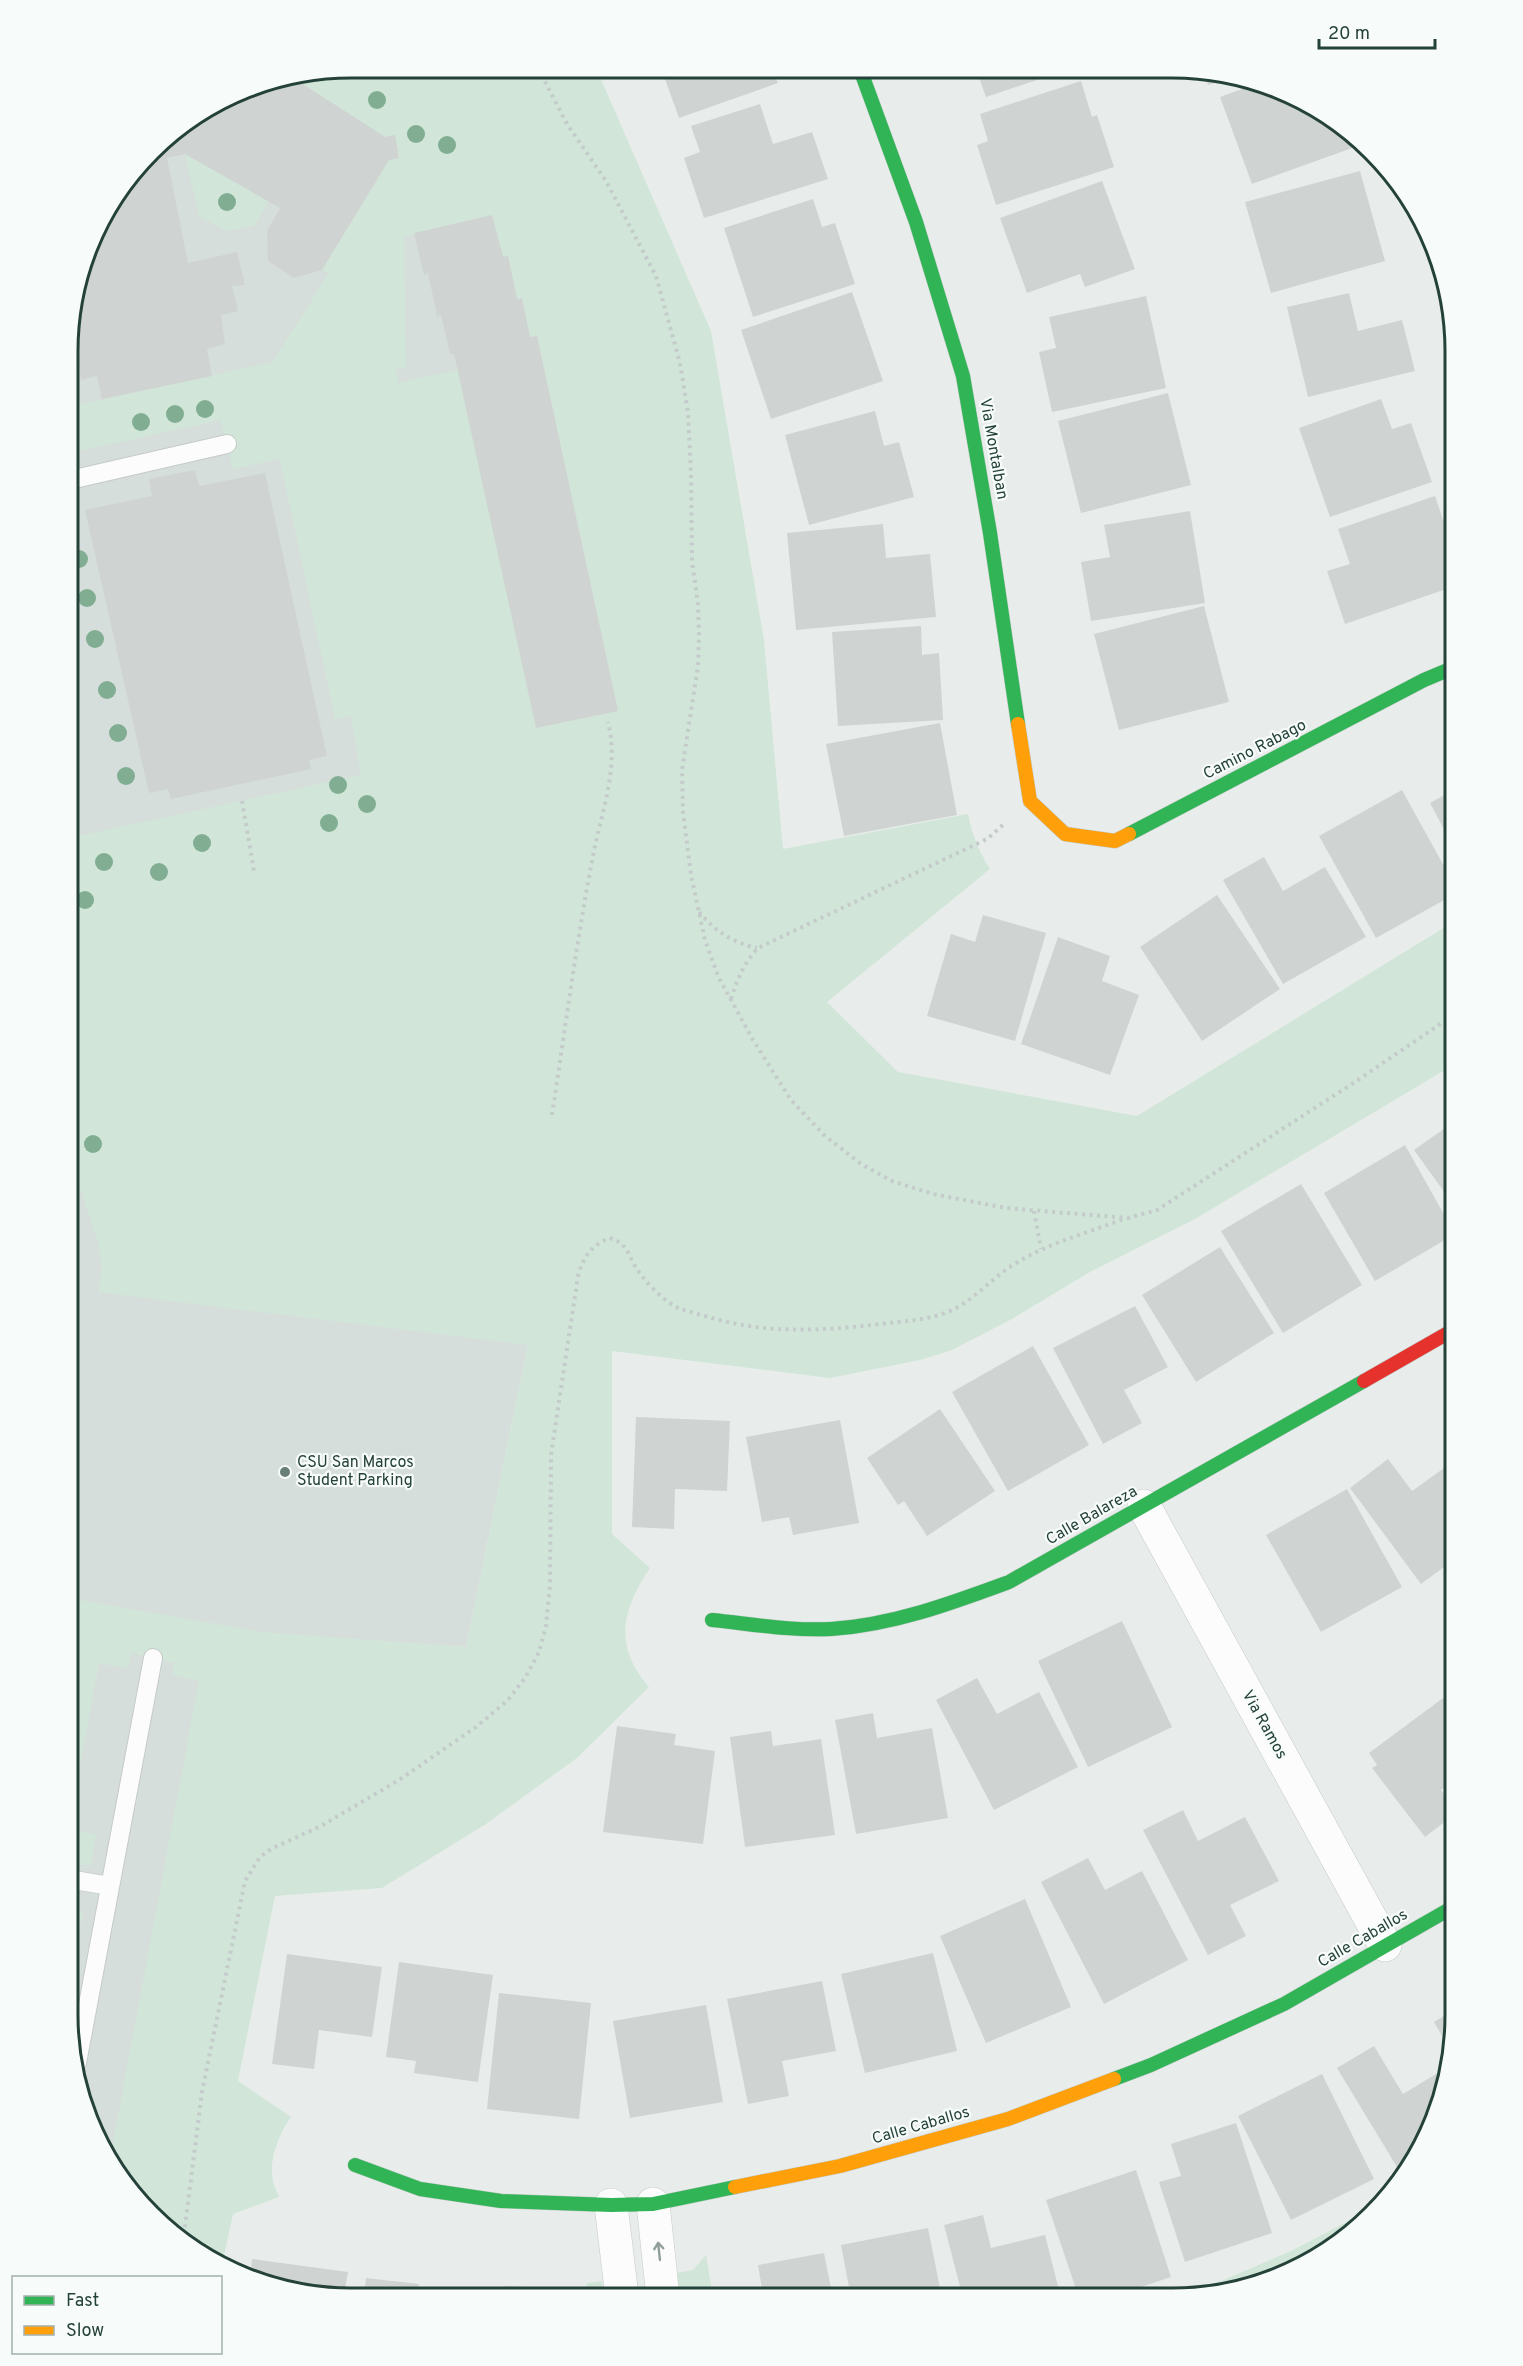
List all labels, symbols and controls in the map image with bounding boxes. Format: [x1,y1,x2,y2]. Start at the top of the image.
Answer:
scale bar [1319,12,1434,50]
text: 20 m [1328,23,1370,46]
street label: Via Montalban [974,397,1012,501]
street label: Camino Rabago [1200,715,1310,785]
place label: CSU San Marcos Student Parking [297,1453,414,1491]
marker: CSU San Marcos Student Parking [278,1465,292,1479]
street label: Calle Balareza [1043,1482,1141,1550]
street label: Via Ramos [1237,1687,1291,1763]
street label: Calle Caballos [1314,1905,1412,1973]
street label: Calle Caballos [870,2103,972,2149]
one-way arrow [653,2241,664,2261]
legend [12,2276,222,2354]
text: Fast [66,2290,99,2313]
text: Slow [66,2320,104,2343]

